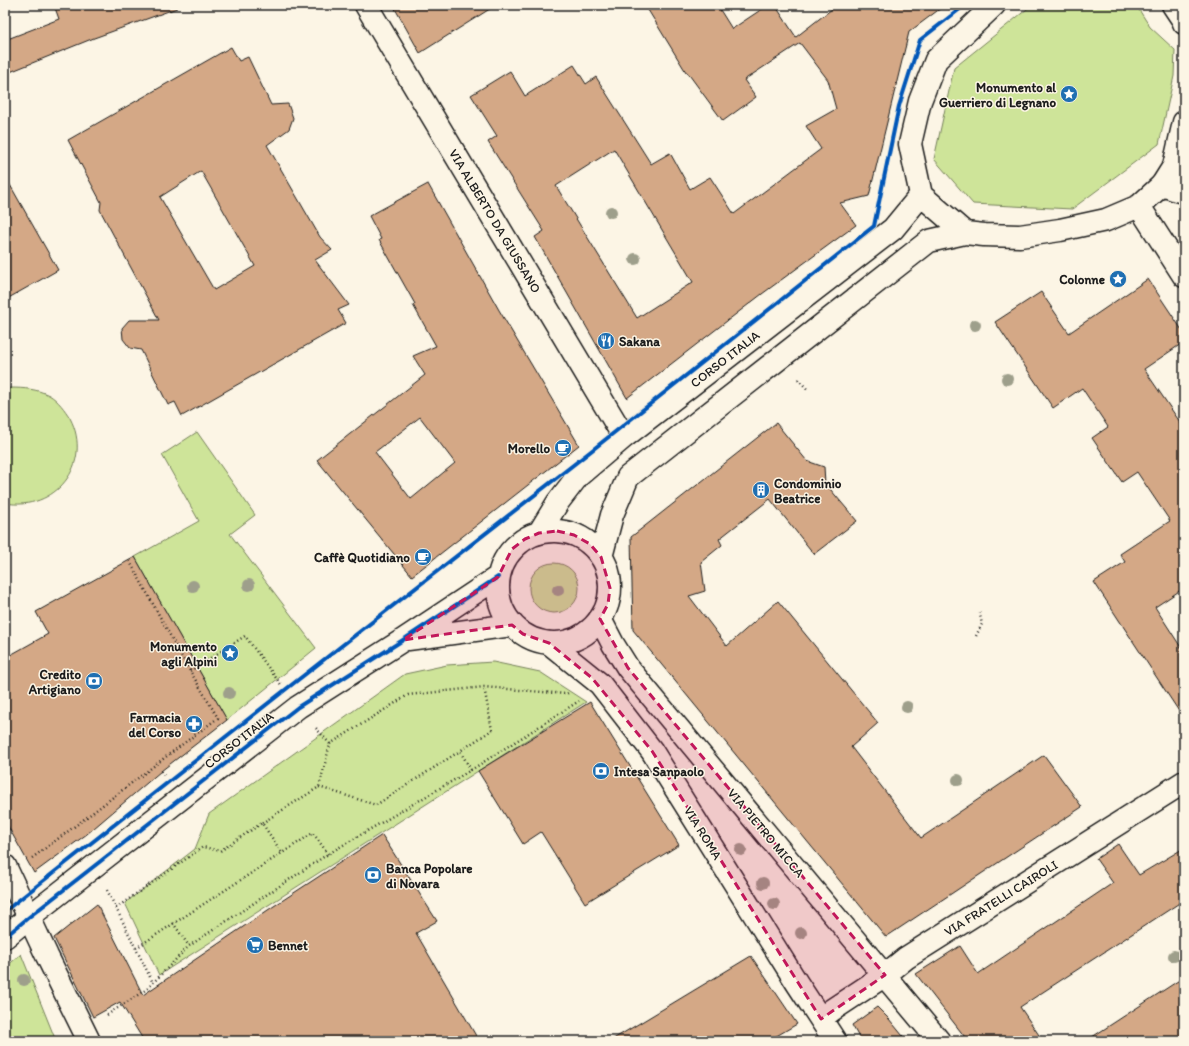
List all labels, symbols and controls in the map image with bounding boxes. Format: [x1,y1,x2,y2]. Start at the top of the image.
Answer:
place label: Monumento al Guerriero di Legnano [939,80,1056,111]
place icon: Monumento al Guerriero di Legnano [1059,84,1079,104]
street label: VIA ALBERTO DA GIUSSANO [446,146,544,296]
place icon: Colonne [1108,269,1128,289]
place label: Colonne [1059,272,1105,287]
street label: CORSO ITALIA [687,327,763,391]
restaurant icon: Sakana [596,331,616,351]
place label: Sakana [619,334,660,349]
cafe icon: Morello [553,438,573,458]
place label: Morello [508,441,550,456]
place label: Condominio Beatrice [774,476,842,506]
building icon: Condominio Beatrice [751,480,771,500]
cafe icon: Caffè Quotidiano [413,547,433,567]
place label: Caffè Quotidiano [314,550,410,565]
place label: Monumento agli Alpini [150,639,217,670]
place icon: Monumento agli Alpini [220,643,240,663]
place label: Credito Artigiano [28,667,81,698]
bank icon: Credito Artigiano [84,671,104,691]
street label: CORSO ITALIA [201,708,277,772]
place label: Farmacia del Corso [129,710,181,740]
pharmacy icon: Farmacia del Corso [184,714,204,734]
bank icon: Intesa Sanpaolo [591,761,611,781]
place label: Intesa Sanpaolo [614,764,704,780]
street label: VIA PIETRO MICCA [725,786,808,881]
street label: VIA ROMA [681,804,726,863]
street label: VIA FRATELLI CAIROLI [941,857,1061,939]
place label: Banca Popolare di Novara [386,861,473,891]
bank icon: Banca Popolare di Novara [363,865,383,885]
supermarket icon: Bennet [245,935,265,955]
place label: Bennet [268,938,308,953]

